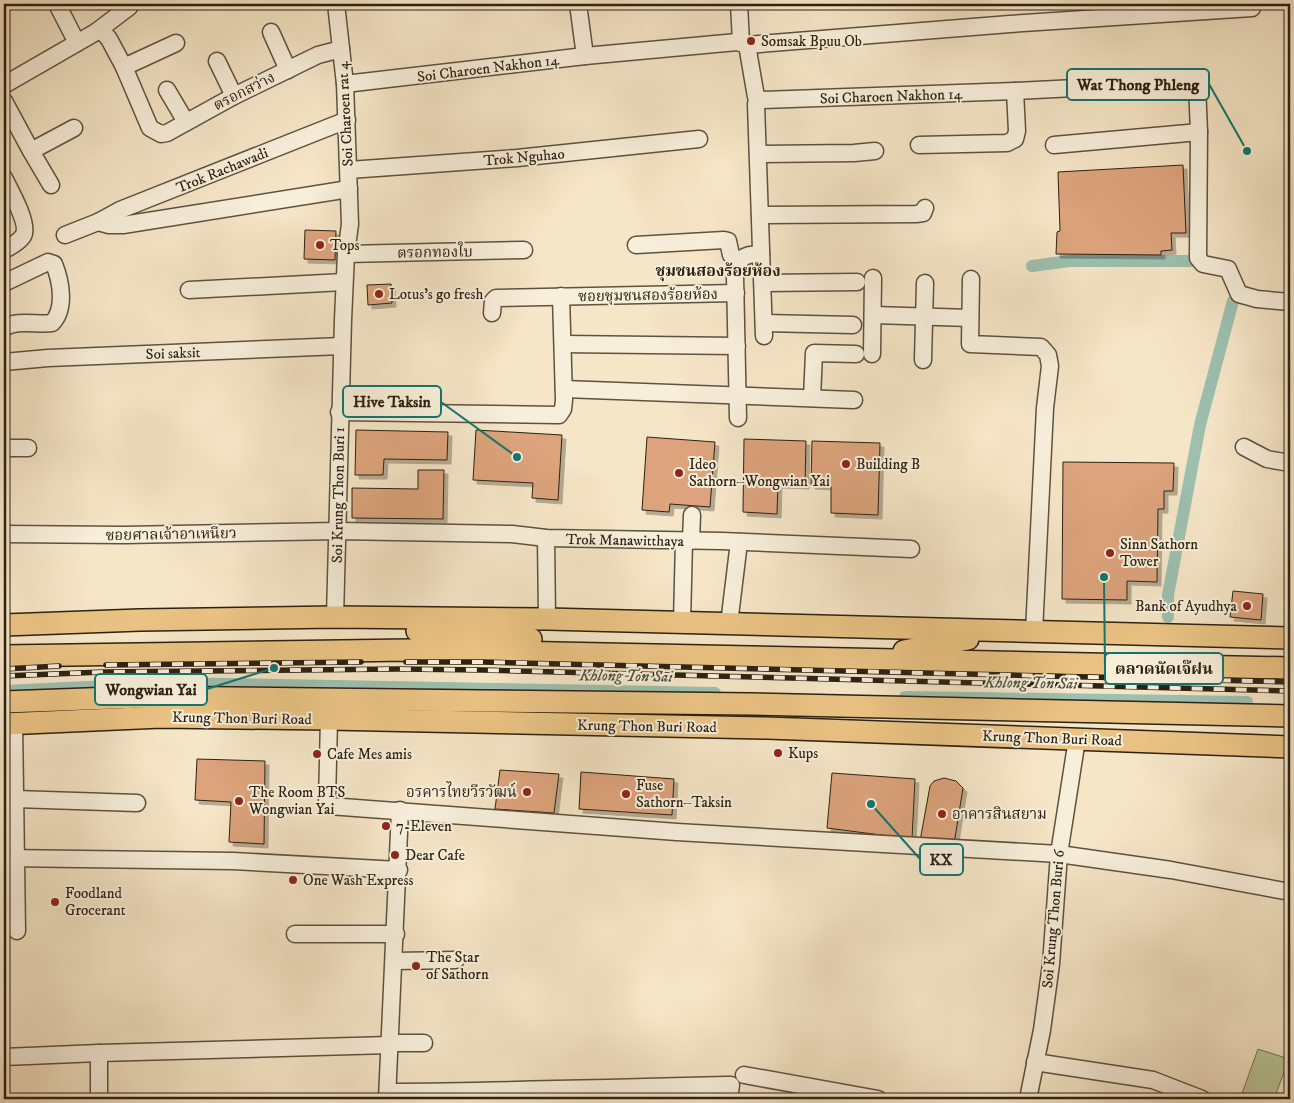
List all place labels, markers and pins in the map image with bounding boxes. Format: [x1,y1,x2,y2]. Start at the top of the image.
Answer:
place label: Somsak Bpuu Ob [761,32,862,51]
marker: Somsak Bpuu Ob [745,35,757,47]
callout: Wat Thong Phleng [1067,69,1209,100]
place label: Tops [330,236,360,255]
marker: Tops [314,239,326,251]
place label: Lotus's go fresh [389,285,483,304]
marker: Lotus's go fresh [373,288,385,300]
callout: Hive Taksin [343,386,441,417]
place label: Ideo Sathorn–Wongwian Yai [689,455,830,491]
place label: Building B [856,455,920,474]
marker: Building B [840,458,852,470]
marker: Ideo Sathorn–Wongwian Yai [673,467,685,479]
place label: Sinn Sathorn Tower [1120,535,1198,571]
marker: Sinn Sathorn Tower [1104,547,1116,559]
place label: Bank of Ayudhya [1135,597,1238,616]
marker: Bank of Ayudhya [1241,600,1253,612]
callout: ตลาดนัดเจ๊ฝน [1105,653,1223,684]
callout: Wongwian Yai [95,674,207,705]
place label: Kups [788,744,818,763]
place label: Cafe Mes amis [327,745,412,764]
marker: Kups [772,747,784,759]
marker: Cafe Mes amis [311,748,323,760]
place label: Fuse Sathorn–Taksin [636,776,732,812]
place label: อรคารไทยวีรวัฒน์ [406,781,517,802]
place label: The Room BTS Wongwian Yai [248,783,345,819]
marker: อรคารไทยวีรวัฒน์ [521,786,533,798]
marker: Fuse Sathorn–Taksin [620,788,632,800]
marker: The Room BTS Wongwian Yai [233,795,245,807]
place label: อาคารสินสยาม [952,805,1047,824]
marker: อาคารสินสยาม [936,808,948,820]
place label: 7-Eleven [396,817,452,836]
marker: 7-Eleven [380,820,392,832]
callout: KX [920,844,963,875]
place label: Dear Cafe [405,846,465,865]
marker: Dear Cafe [389,849,401,861]
place label: One Wash Express [303,871,413,890]
marker: One Wash Express [287,874,299,886]
place label: Foodland Grocerant [65,884,126,920]
marker: Foodland Grocerant [49,896,61,908]
place label: The Star of Sathorn [426,948,489,984]
marker: The Star of Sathorn [410,960,422,972]

